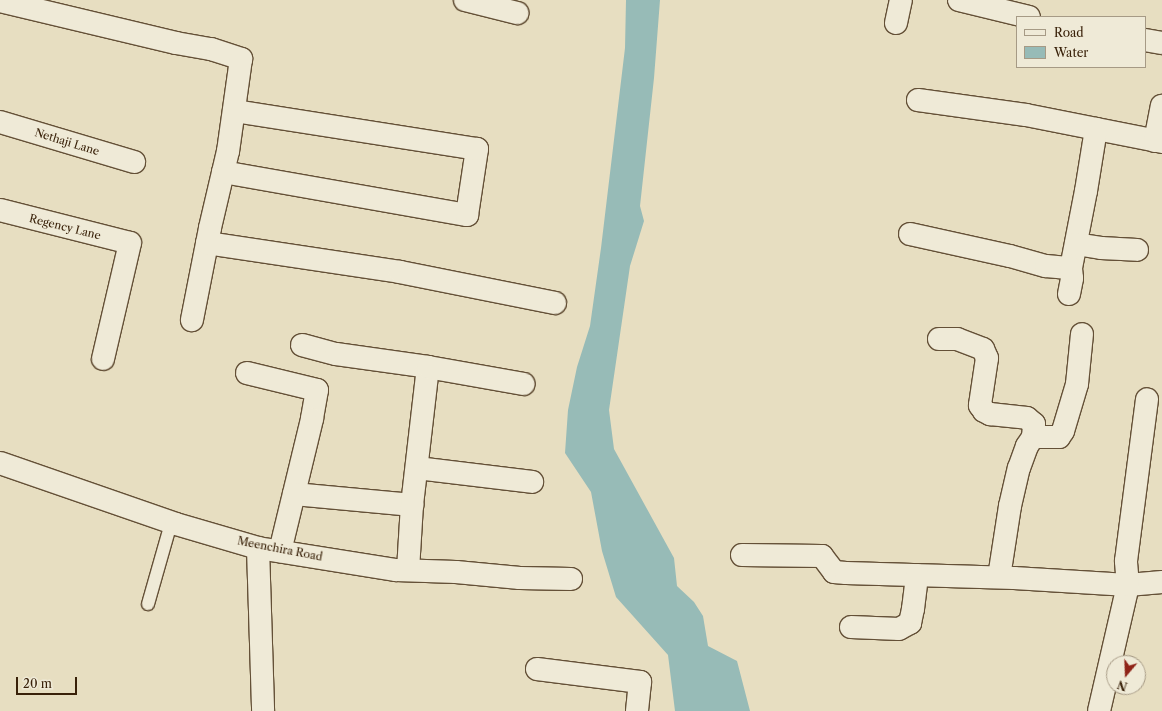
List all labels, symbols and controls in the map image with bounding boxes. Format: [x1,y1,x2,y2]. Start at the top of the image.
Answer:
legend [1016,16,1146,68]
text: Road [1054,25,1084,40]
text: Water [1054,45,1088,60]
street label: Nethaji Lane [33,126,101,158]
street label: Regency Lane [28,212,102,242]
street label: Meenchira Road [236,534,324,564]
north arrow [1106,655,1146,695]
scale bar [18,669,79,695]
text: 20 m [23,676,52,691]
text: N [1116,677,1129,694]

